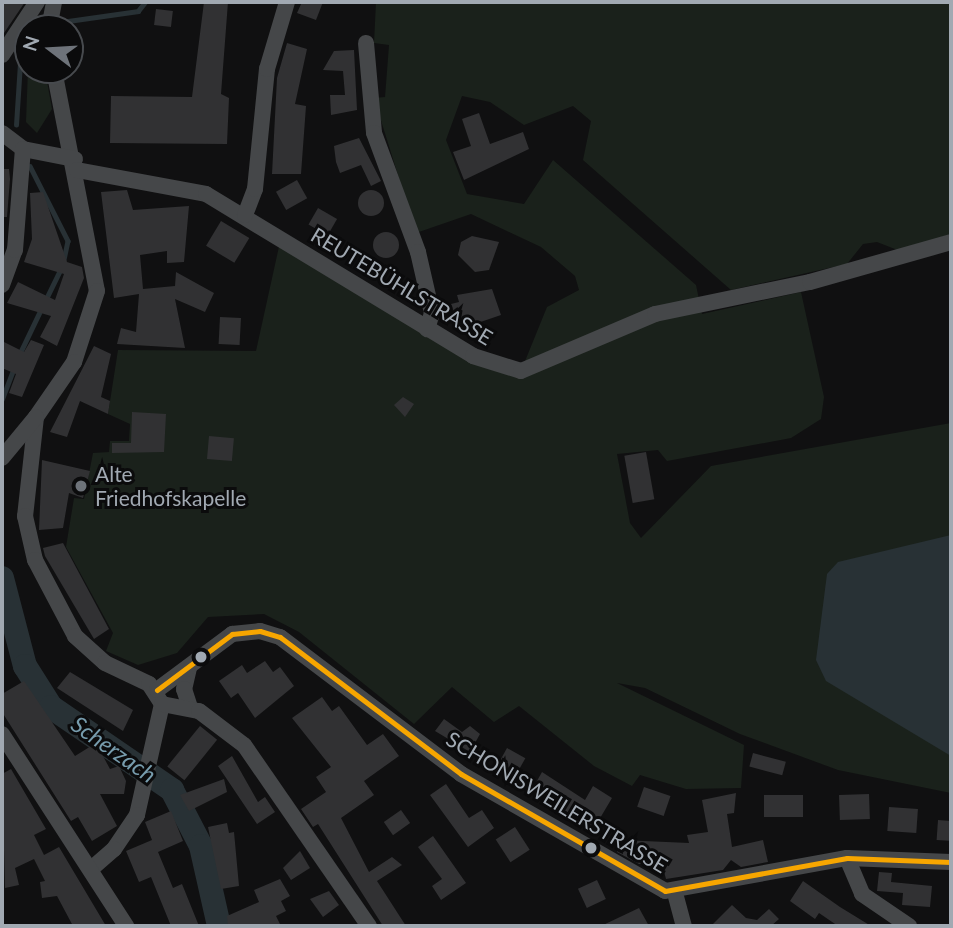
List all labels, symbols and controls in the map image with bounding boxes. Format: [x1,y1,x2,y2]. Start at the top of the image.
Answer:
north arrow [14,14,84,84]
text: N [17,33,43,54]
street label: REUTEBÜHLSTRASSE [307,222,497,350]
place label: Alte Friedhofskapelle [95,461,246,511]
marker: Alte Friedhofskapelle [73,478,89,494]
unlabelled marker [194,650,208,664]
water label: Scherzach [66,710,162,788]
street label: SCHONISWEILERSTRASSE [442,726,672,878]
unlabelled marker [584,841,598,855]

